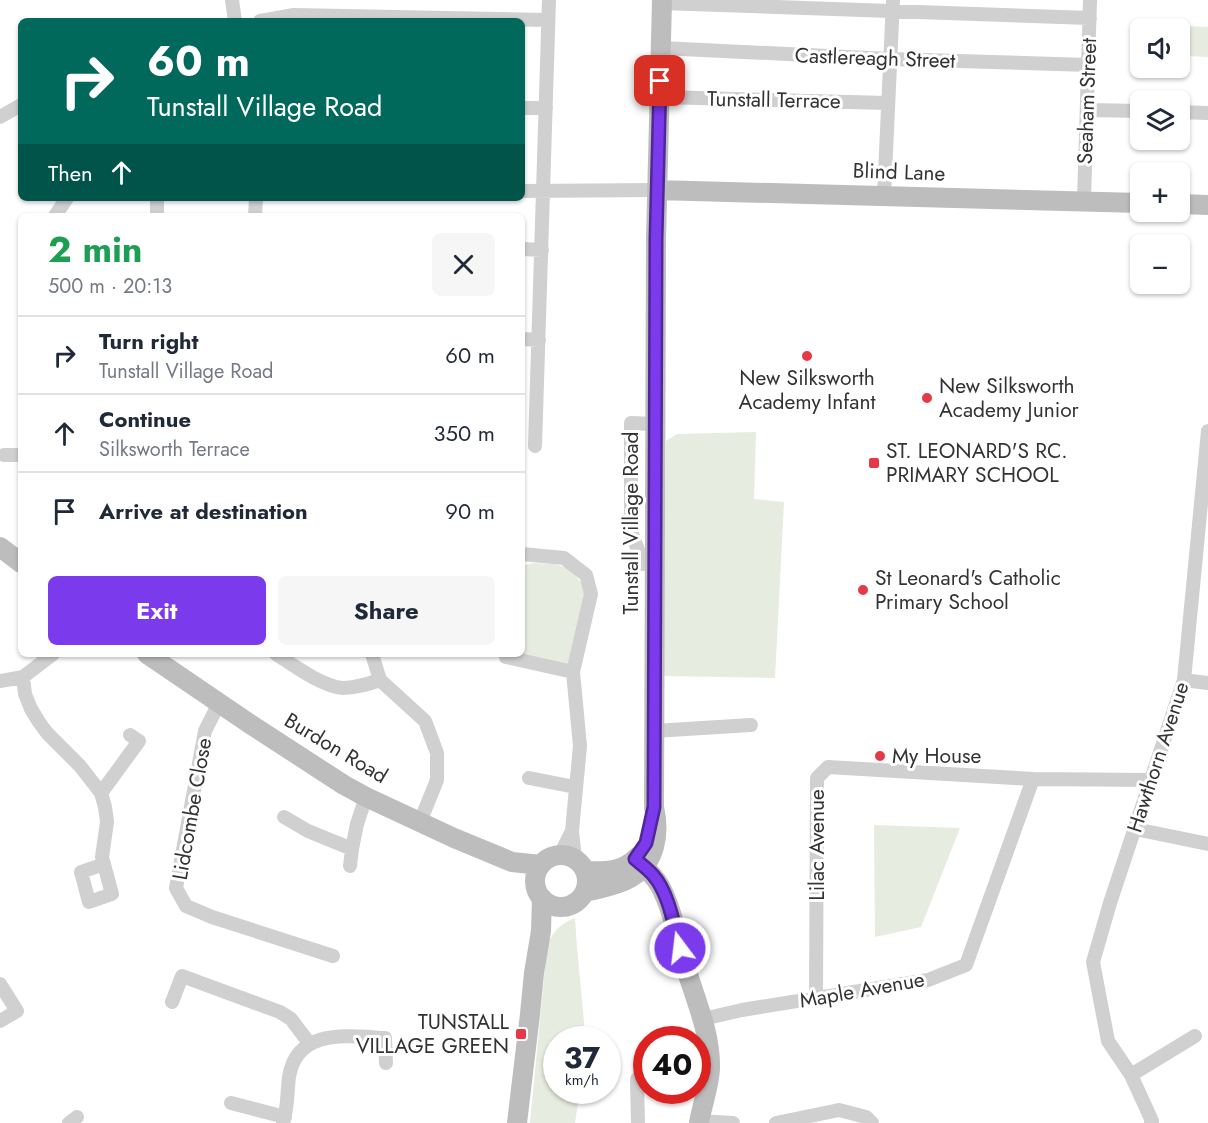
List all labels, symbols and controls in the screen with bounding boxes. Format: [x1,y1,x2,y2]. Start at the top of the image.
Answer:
map controls [1130,18,1190,294]
button: sound [1130,18,1190,78]
text: 60 m [147,31,250,92]
street label: Seaham Street [1070,37,1104,165]
street label: Castlereagh Street [794,40,956,76]
icon: right [48,42,126,120]
pin [634,55,685,106]
icon: arrive [643,64,676,97]
street label: Tunstall Terrace [707,84,841,116]
text: Tunstall Village Road [147,87,383,126]
button: layers [1130,90,1190,150]
street label: Blind Lane [852,155,946,189]
icon: ahead [105,156,138,189]
text: Then [48,157,93,189]
button: + [1130,162,1190,222]
text: 2 min [48,223,143,275]
button: close [432,233,495,296]
button: − [1130,234,1190,294]
text: 500 m · 20:13 [48,272,172,301]
text: Turn right [99,325,199,357]
icon: right [48,339,81,372]
text: 60 m [445,339,495,371]
marker: New Silksworth Academy Infant [800,349,814,363]
text: Tunstall Village Road [99,357,273,386]
place label: New Silksworth Academy Infant [739,363,875,417]
place label: New Silksworth Academy Junior [939,371,1080,425]
marker: New Silksworth Academy Junior [920,391,934,405]
text: Continue [99,403,191,435]
icon: ahead [48,417,81,450]
text: 350 m [434,417,495,449]
street label: Tunstall Village Road [616,431,646,615]
text: Silksworth Terrace [99,435,250,464]
place label: ST. LEONARD'S RC. PRIMARY SCHOOL [886,436,1067,490]
marker: ST. LEONARD'S RC. PRIMARY SCHOOL [867,456,881,470]
icon: arrive [48,495,81,528]
text: Arrive at destination [99,495,308,527]
text: 90 m [445,495,495,527]
place label: St Leonard's Catholic Primary School [875,563,1061,617]
button: Exit [48,576,266,645]
button: Share [278,576,495,645]
marker: St Leonard's Catholic Primary School [856,583,870,597]
street label: Hawthorn Avenue [1120,678,1197,836]
street label: Burdon Road [279,705,393,791]
street label: Lidcombe Close [165,735,219,882]
place label: My House [892,741,982,771]
marker: My House [873,749,887,763]
street label: Lilac Avenue [802,789,832,901]
position arrow [648,916,712,980]
street label: Maple Avenue [797,964,927,1016]
place label: TUNSTALL VILLAGE GREEN [356,1007,510,1061]
speed limit sign: 40 [633,1026,711,1104]
marker: TUNSTALL VILLAGE GREEN [514,1027,528,1041]
text: 37 [564,1036,600,1079]
text: km/h [565,1069,599,1091]

